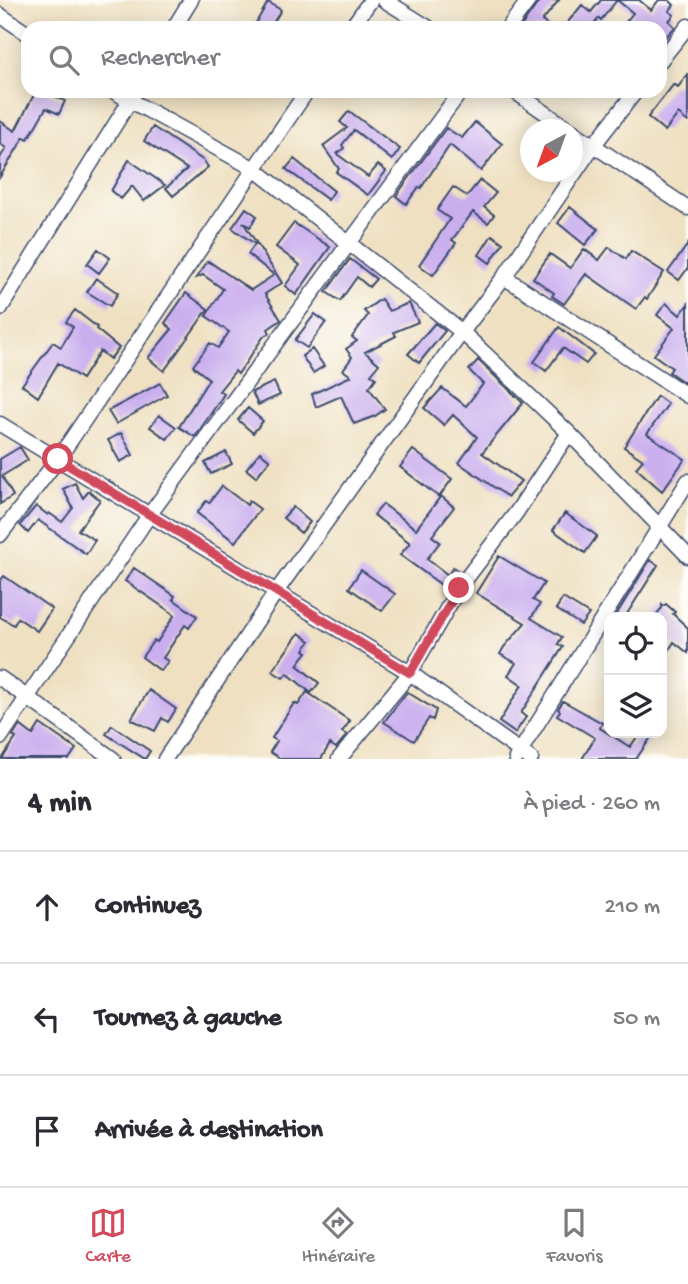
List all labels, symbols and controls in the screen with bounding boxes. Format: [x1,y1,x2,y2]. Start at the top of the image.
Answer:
search box [21,21,667,98]
icon: search [45,41,83,79]
text: Rechercher [101,44,219,75]
north arrow [520,119,583,182]
route start [42,443,73,474]
route end [443,572,474,603]
map controls [604,612,667,738]
button: locate [604,612,667,675]
button: layers [604,675,667,738]
text: 4 min [28,787,91,822]
text: À pied · 260 m [523,791,660,818]
icon: ahead [28,888,66,926]
text: Continuez [95,892,201,923]
text: 210 m [605,894,660,921]
icon: left [28,1000,66,1038]
text: Tournez à gauche [95,1004,282,1035]
text: 50 m [613,1006,660,1033]
icon: arrive [28,1112,66,1150]
text: Arrivée à destination [95,1116,323,1147]
tab: Carte [86,1204,131,1269]
tab: Itinéraire [302,1204,375,1269]
tab: Favoris [546,1204,602,1269]

